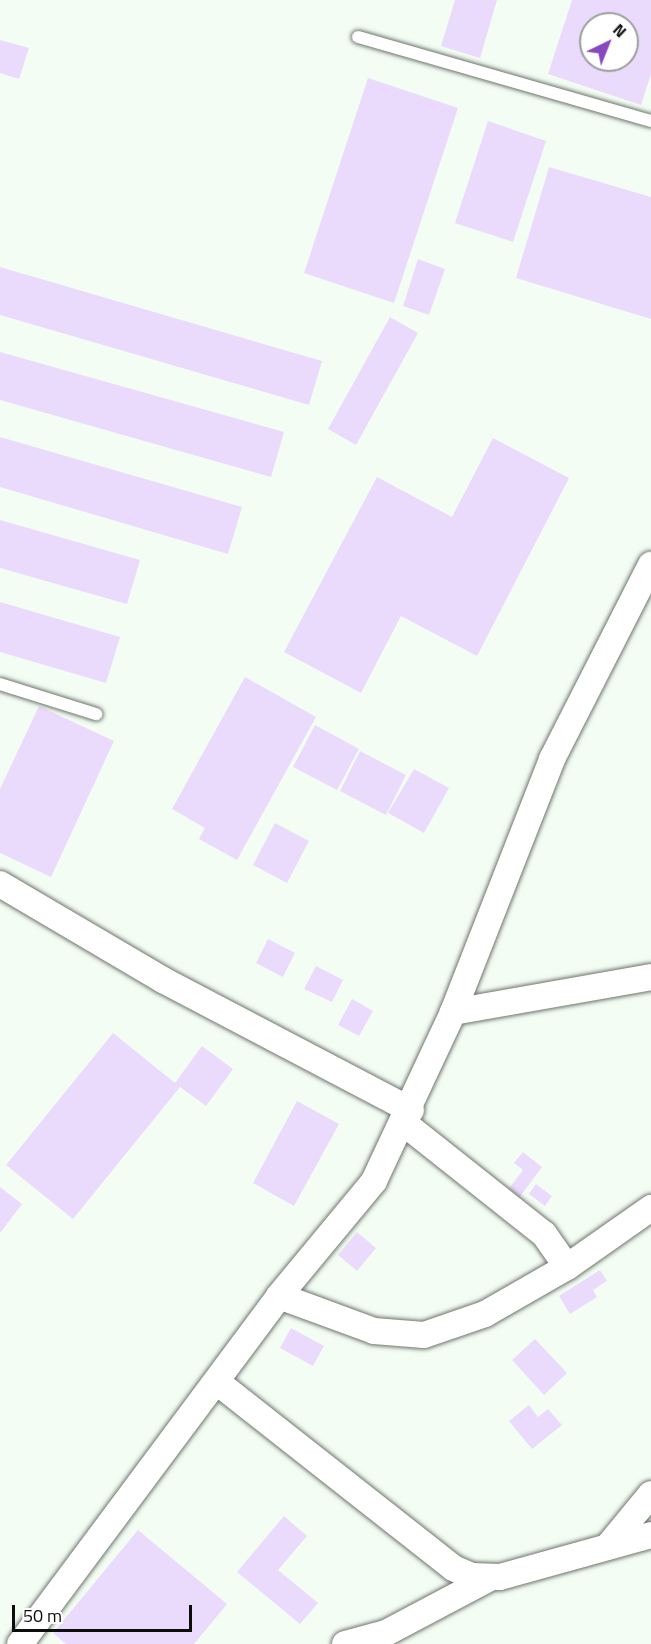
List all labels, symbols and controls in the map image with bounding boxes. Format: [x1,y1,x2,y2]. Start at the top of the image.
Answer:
north arrow [579,12,639,72]
text: N [608,18,632,43]
scale bar [15,1593,195,1631]
text: 50 m [23,1602,62,1629]

